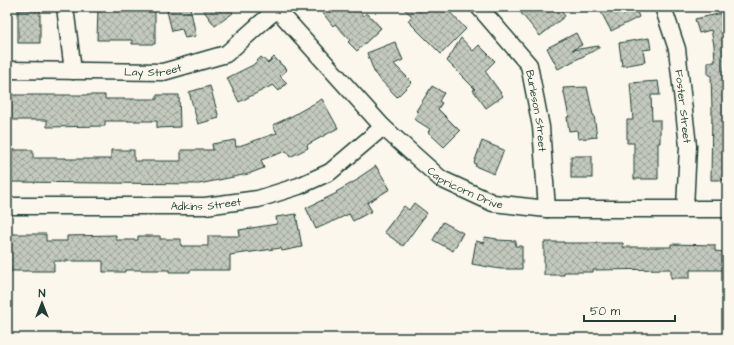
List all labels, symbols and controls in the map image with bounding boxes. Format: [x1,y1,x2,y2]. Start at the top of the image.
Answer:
street label: Lay Street [124,60,184,81]
street label: Burleson Street [522,69,550,153]
street label: Foster Street [671,69,695,145]
street label: Capricorn Drive [424,163,504,212]
street label: Adkins Street [171,194,243,214]
north arrow [22,283,62,323]
text: N [39,286,46,301]
scale bar [584,297,675,323]
text: 50 m [590,303,621,320]

